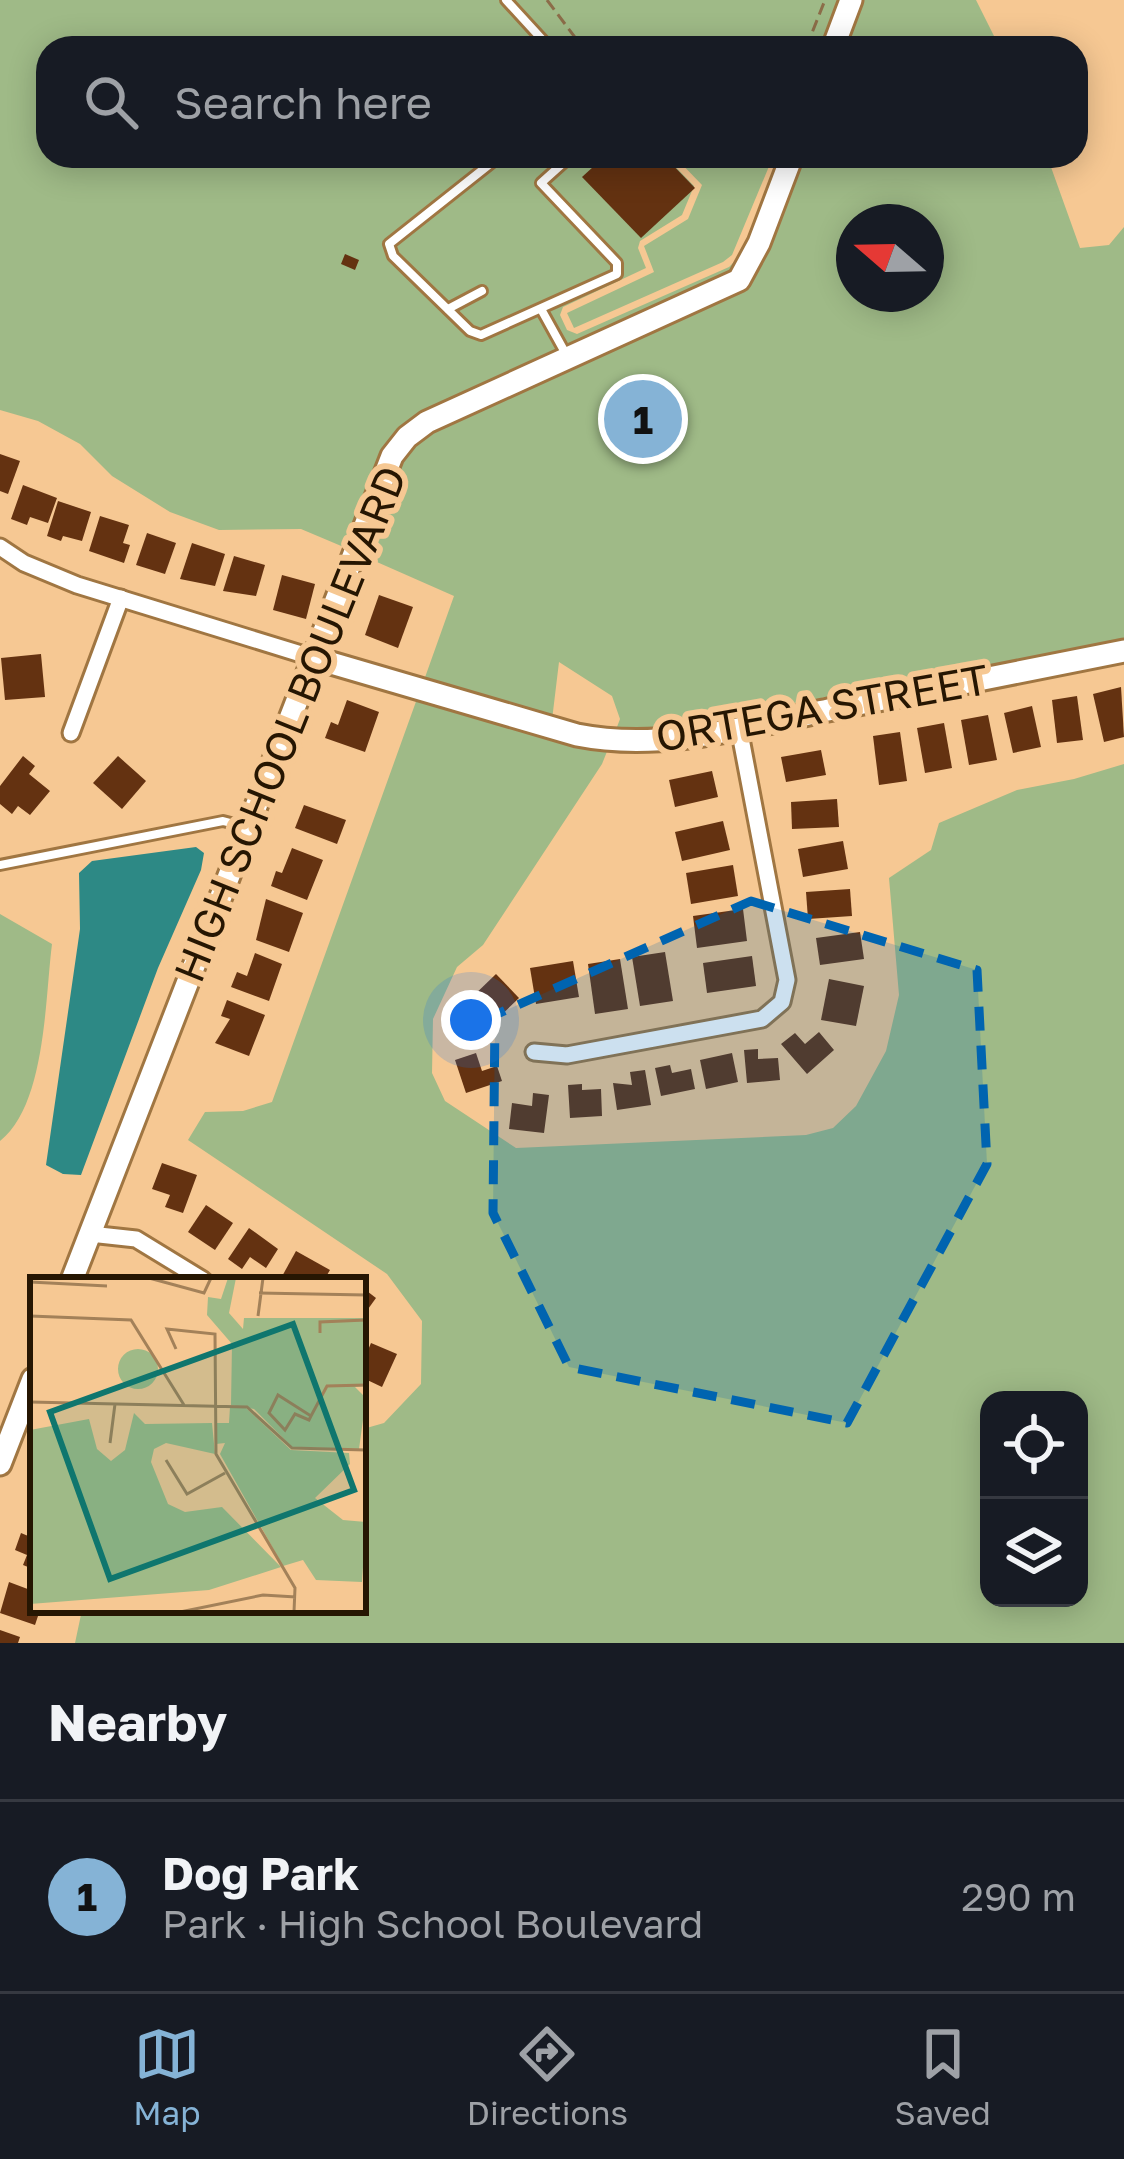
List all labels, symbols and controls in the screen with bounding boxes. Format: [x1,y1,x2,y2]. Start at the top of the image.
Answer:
search box [36,36,1088,168]
icon: search [78,69,144,135]
text: Search here [174,75,432,129]
north arrow [836,204,944,312]
pin: 1 [604,374,682,464]
street label: HIGH SCHOOL BOULEVARD [163,459,415,989]
street label: ORTEGA STREET [652,653,992,761]
your location [441,990,501,1050]
inset map [30,1277,366,1613]
map controls [980,1391,1088,1607]
button: locate [980,1391,1088,1499]
button: layers [980,1499,1088,1607]
text: Nearby [48,1691,227,1752]
text: Dog Park [162,1846,359,1900]
text: 1 [77,1873,97,1920]
text: 290 m [961,1873,1076,1920]
text: Park · High School Boulevard [162,1900,703,1947]
tab: Map [133,2021,201,2132]
tab: Directions [467,2021,628,2132]
tab: Saved [894,2021,991,2132]

